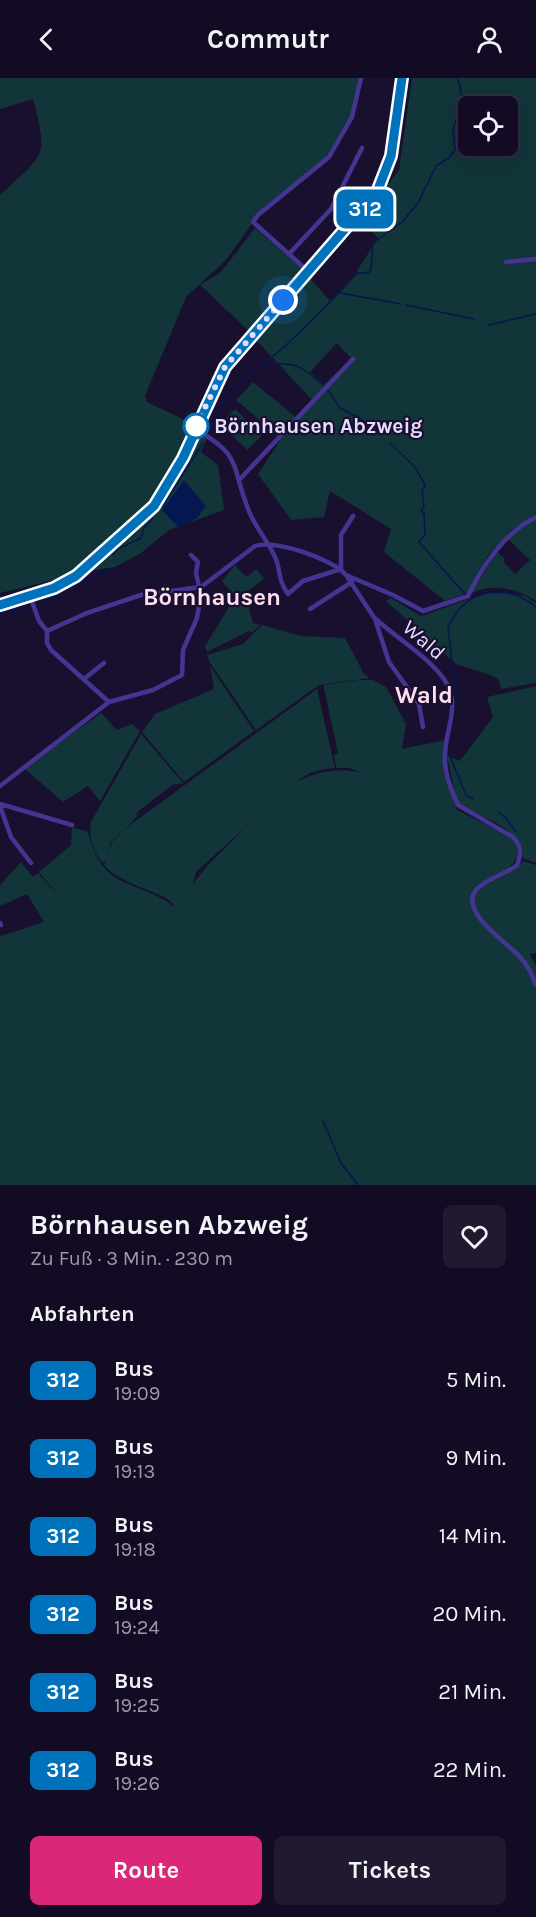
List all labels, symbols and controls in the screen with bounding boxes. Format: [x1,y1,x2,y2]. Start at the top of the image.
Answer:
icon: back [30,23,63,56]
text: Commutr [207,23,329,55]
icon: person [473,23,506,56]
map controls [458,96,518,156]
button: locate [458,96,518,156]
line badge: 312 [330,190,400,228]
text: 312 [348,197,382,221]
your location [268,285,298,315]
marker: Börnhausen Abzweig [183,413,209,439]
place label: Börnhausen Abzweig [214,414,423,438]
district label: Börnhausen [143,583,281,611]
street label: Wald [398,615,450,665]
district label: Wald [395,681,453,709]
button: heart [443,1205,506,1268]
text: Börnhausen Abzweig [30,1208,308,1241]
text: Zu Fuß · 3 Min. · 230 m [30,1247,233,1270]
text: Abfahrten [30,1301,135,1327]
text: Bus [114,1356,154,1382]
text: 5 Min. [446,1367,506,1393]
text: 312 [46,1368,80,1392]
text: 19:09 [114,1382,160,1405]
text: Bus [114,1434,154,1460]
text: 9 Min. [446,1445,506,1471]
text: 312 [46,1446,80,1470]
text: 19:13 [114,1460,155,1483]
text: Bus [114,1512,154,1538]
text: 14 Min. [439,1523,506,1549]
text: 312 [46,1524,80,1548]
text: 19:18 [114,1538,156,1561]
text: Bus [114,1590,154,1616]
text: 20 Min. [433,1601,506,1627]
text: 312 [46,1602,80,1626]
text: 19:24 [114,1616,160,1639]
text: Bus [114,1668,154,1694]
text: 21 Min. [438,1679,506,1705]
text: 312 [46,1680,80,1704]
text: 19:25 [114,1694,160,1717]
text: Bus [114,1746,154,1772]
text: 22 Min. [433,1757,506,1783]
text: 312 [46,1758,80,1782]
text: 19:26 [114,1772,160,1795]
button: Route [30,1836,262,1905]
button: Tickets [274,1836,506,1905]

